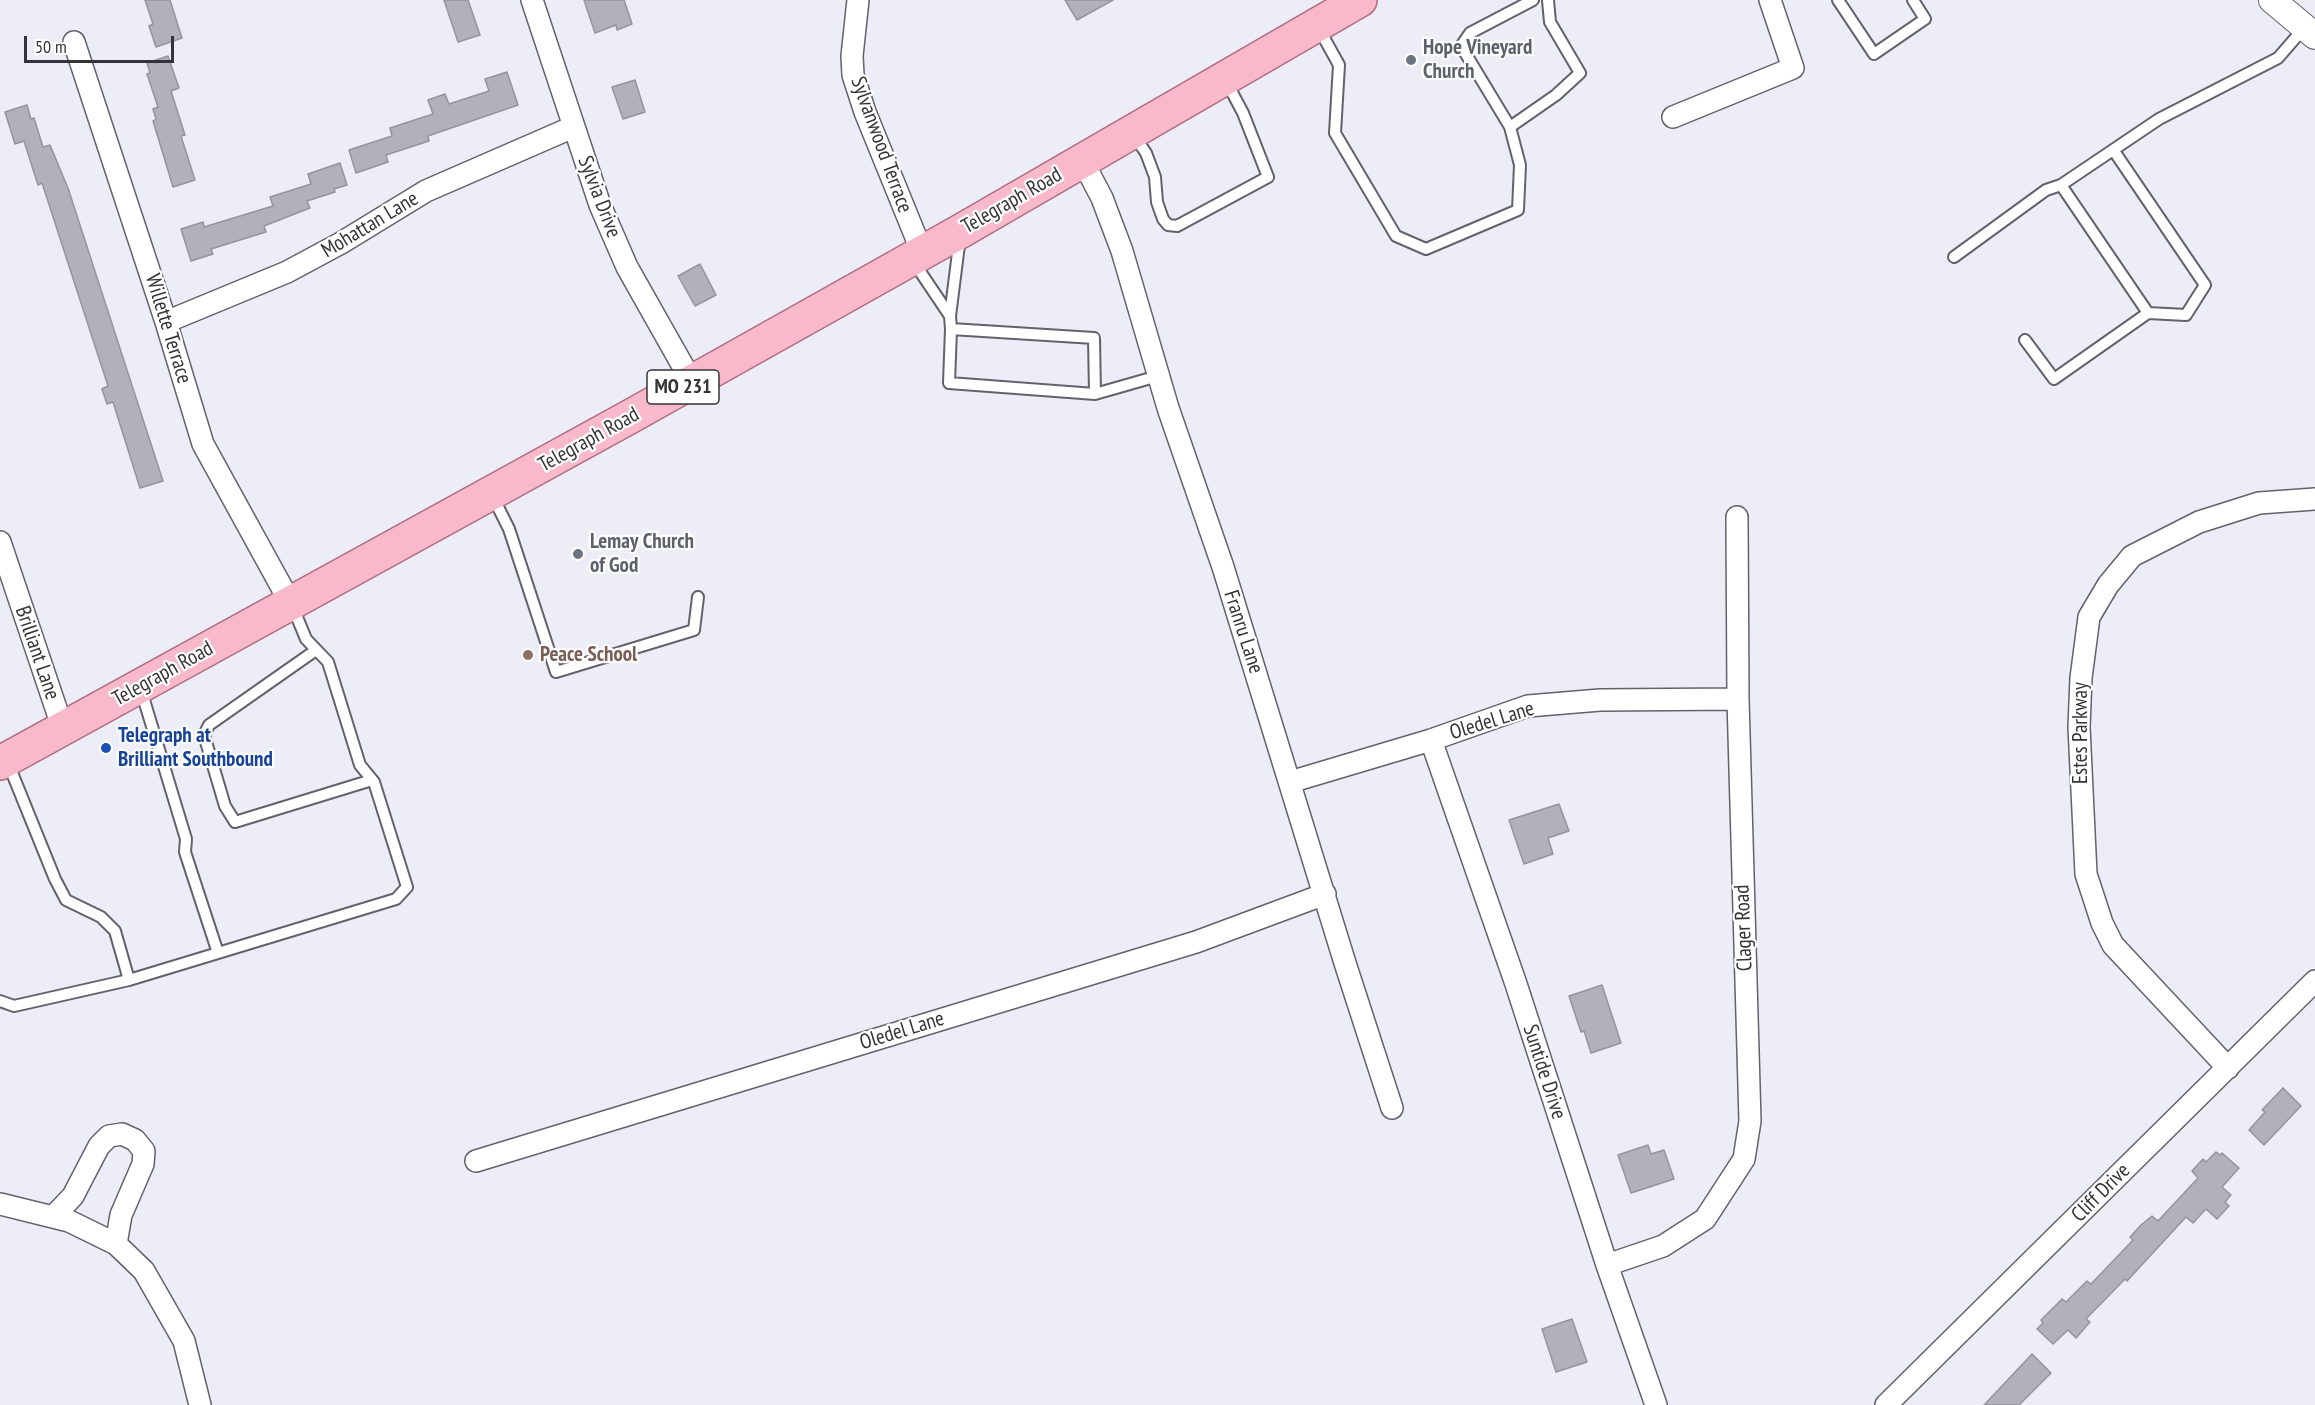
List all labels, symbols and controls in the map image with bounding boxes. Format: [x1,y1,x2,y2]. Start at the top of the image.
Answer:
scale bar [27,24,177,62]
text: 50 m [35,35,67,58]
place label: Hope Vineyard Church [1423,35,1532,85]
marker: Hope Vineyard Church [1404,53,1418,67]
street label: Sylvanwood Terrace [845,73,917,217]
street label: Sylvia Drive [572,153,626,241]
street label: Telegraph Road [958,162,1066,240]
street label: Mohattan Lane [317,186,423,264]
street label: Willette Terrace [139,271,197,387]
road number: MO 231 [647,370,719,404]
street label: Telegraph Road [534,402,644,478]
place label: Lemay Church of God [590,529,694,579]
marker: Lemay Church of God [571,547,585,561]
street label: Franru Lane [1218,587,1268,677]
street label: Brilliant Lane [9,603,65,703]
street label: Telegraph Road [108,636,218,712]
place label: Peace School [540,642,637,668]
marker: Peace School [521,648,535,662]
street label: Estes Parkway [2068,682,2094,784]
street label: Oledel Lane [1447,696,1537,746]
place label: Telegraph at Brilliant Southbound [118,723,273,773]
marker: Telegraph at Brilliant Southbound [99,741,113,755]
street label: Clager Road [1730,884,1758,972]
street label: Oledel Lane [857,1006,947,1056]
street label: Suntide Drive [1517,1021,1571,1123]
street label: Cliff Drive [2066,1158,2136,1228]

